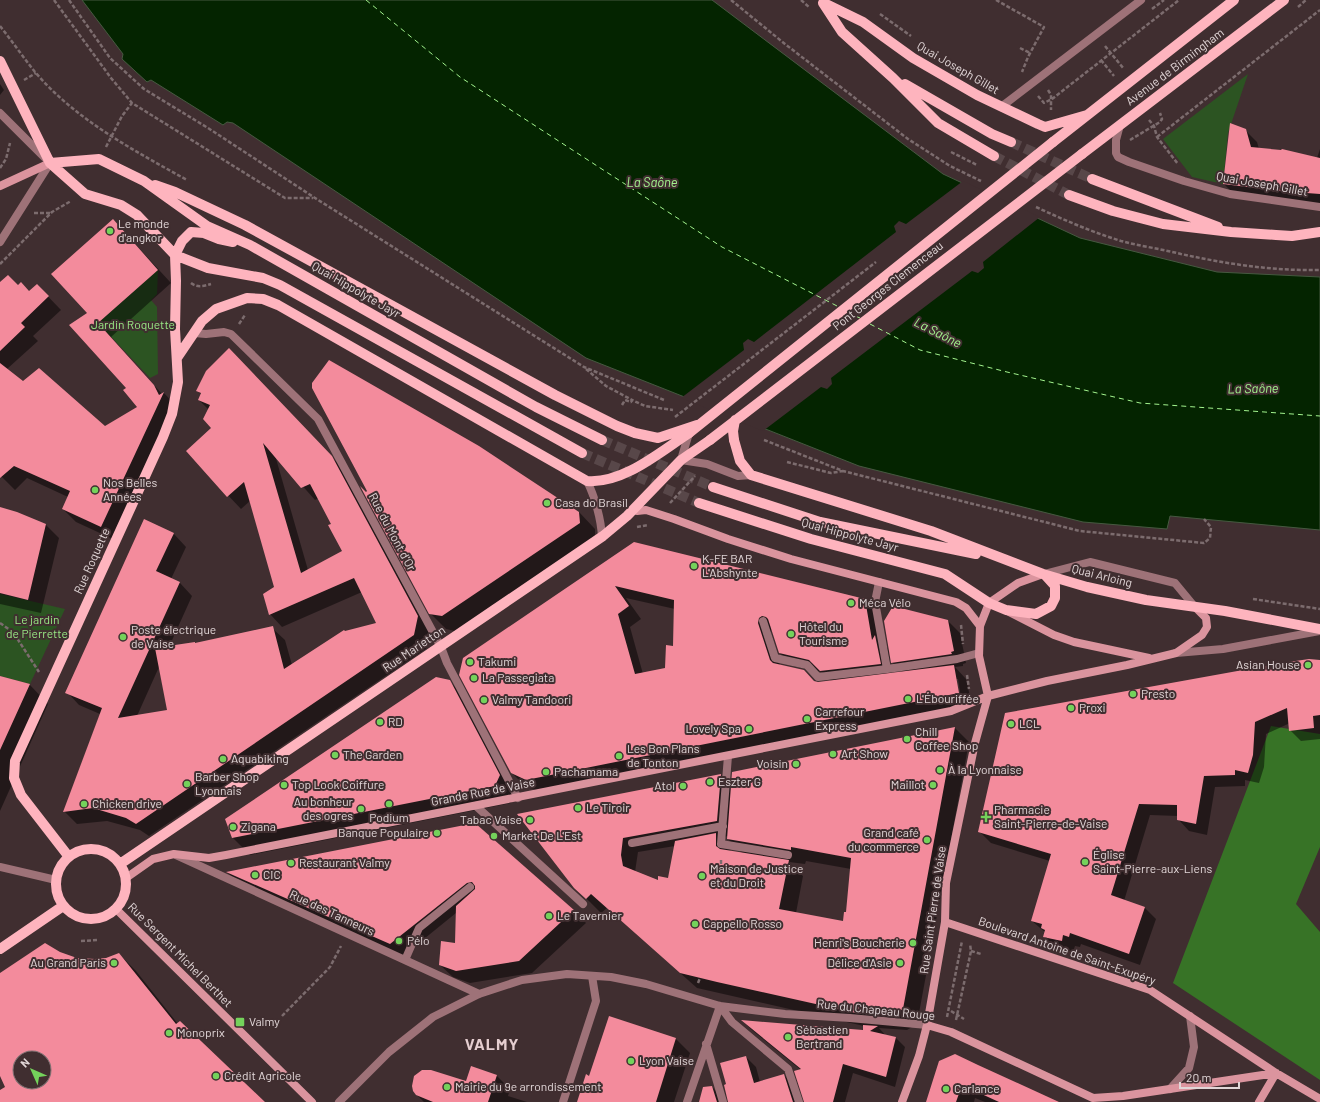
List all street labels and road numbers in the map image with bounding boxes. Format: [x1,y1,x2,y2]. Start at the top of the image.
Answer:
street label: Avenue de Birmingham [1123,25,1226,108]
street label: Quai Joseph Gillet [915,38,1002,96]
street label: Quai Joseph Gillet [1215,168,1309,198]
street label: Pont Georges Clemenceau [829,238,945,333]
street label: Quai Hippolyte Jayr [310,258,404,320]
street label: Rue du Mont d'Or [366,490,420,573]
street label: Quai Hippolyte Jayr [800,514,901,554]
street label: Rue Roquette [70,525,112,596]
street label: Quai Arloing [1071,561,1134,589]
street label: Rue Marietton [379,622,447,674]
street label: Grande Rue de Vaise [430,774,536,808]
street label: Rue Saint Pierre de Vaise [916,845,948,975]
street label: Rue des Tanneurs [288,886,377,938]
street label: Rue Sergent Michel Berthet [126,899,236,1009]
street label: Boulevard Antoine de Saint-Exupéry [977,913,1158,987]
street label: Rue du Chapeau Rouge [816,996,936,1022]

